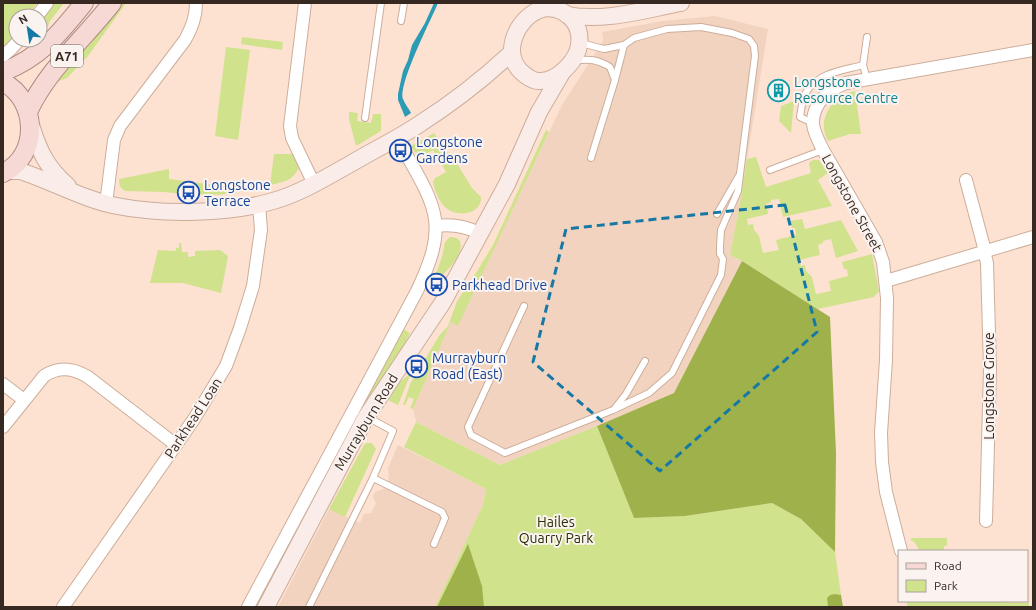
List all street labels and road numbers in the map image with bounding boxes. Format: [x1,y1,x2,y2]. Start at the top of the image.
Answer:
road number: A71 [51,45,83,67]
street label: Longstone Street [819,151,886,255]
street label: Longstone Grove [981,332,997,440]
street label: Murrayburn Road [331,371,401,473]
street label: Parkhead Loan [161,375,225,461]

